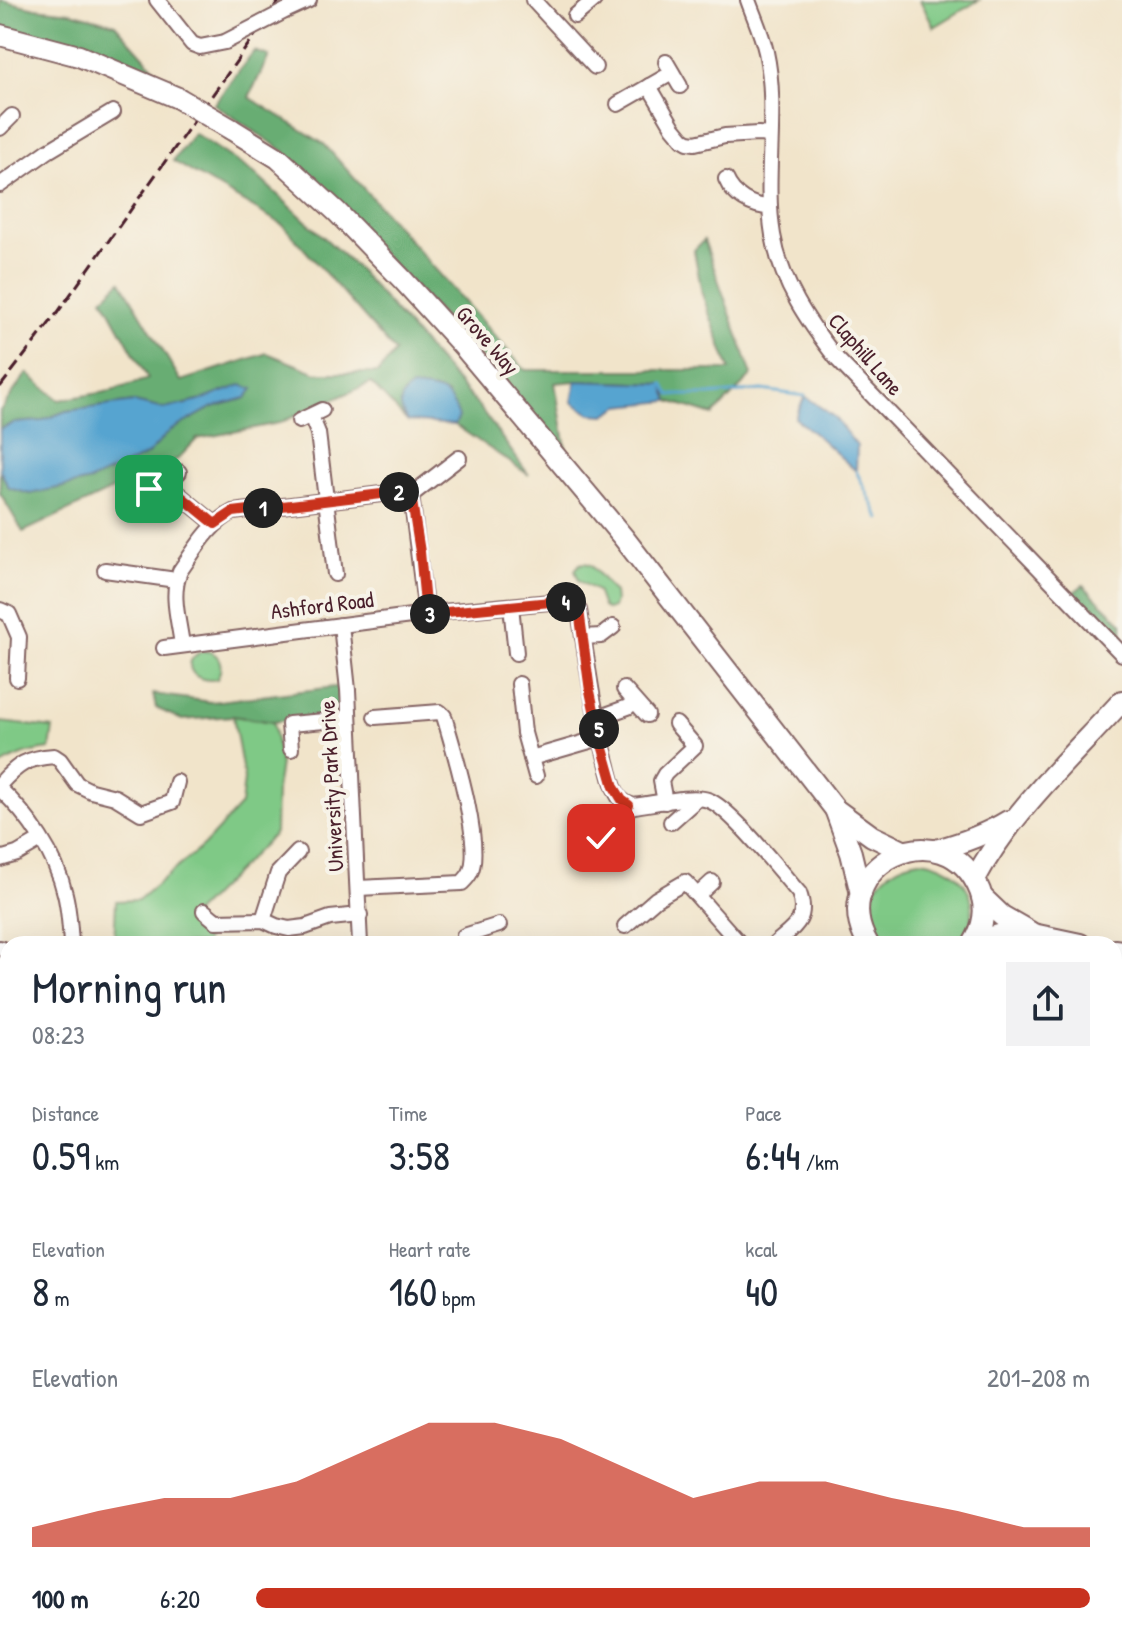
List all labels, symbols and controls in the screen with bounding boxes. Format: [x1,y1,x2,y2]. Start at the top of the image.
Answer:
street label: Grove Way [450,299,526,381]
street label: Claphill Lane [822,306,910,402]
pin [115,455,183,523]
icon: arrive [127,467,171,511]
pin: 2 [379,472,419,512]
text: 2 [394,477,404,507]
pin: 1 [243,488,283,528]
text: 1 [259,493,267,523]
pin: 4 [546,582,586,622]
street label: Ashford Road [269,584,376,626]
text: 4 [562,587,570,617]
pin: 3 [410,594,450,634]
text: 3 [425,599,435,629]
street label: University Park Drive [312,699,350,872]
pin: 5 [579,709,619,749]
text: 5 [594,714,604,744]
pin [567,804,635,872]
icon: check [579,816,623,860]
text: Morning run [32,957,227,1017]
button: share [1006,962,1090,1046]
text: 08:23 [32,1017,85,1052]
text: Distance [32,1098,99,1128]
text: Time [389,1098,428,1128]
text: Pace [745,1098,782,1128]
text: 0.59 [32,1128,90,1182]
text: 3:58 [389,1128,450,1182]
text: 6:44 [745,1128,801,1182]
text: km [90,1147,119,1177]
text: /km [801,1147,839,1177]
text: Elevation [32,1234,105,1264]
text: Heart rate [389,1234,471,1264]
text: kcal [745,1234,777,1264]
text: 8 [32,1264,49,1318]
text: 160 [389,1264,437,1318]
text: 40 [745,1264,778,1318]
text: m [49,1283,69,1313]
text: bpm [437,1283,476,1313]
text: Elevation [32,1360,118,1395]
text: 201–208 m [987,1360,1090,1395]
text: 100 m [32,1581,88,1616]
text: 6:20 [160,1581,200,1616]

